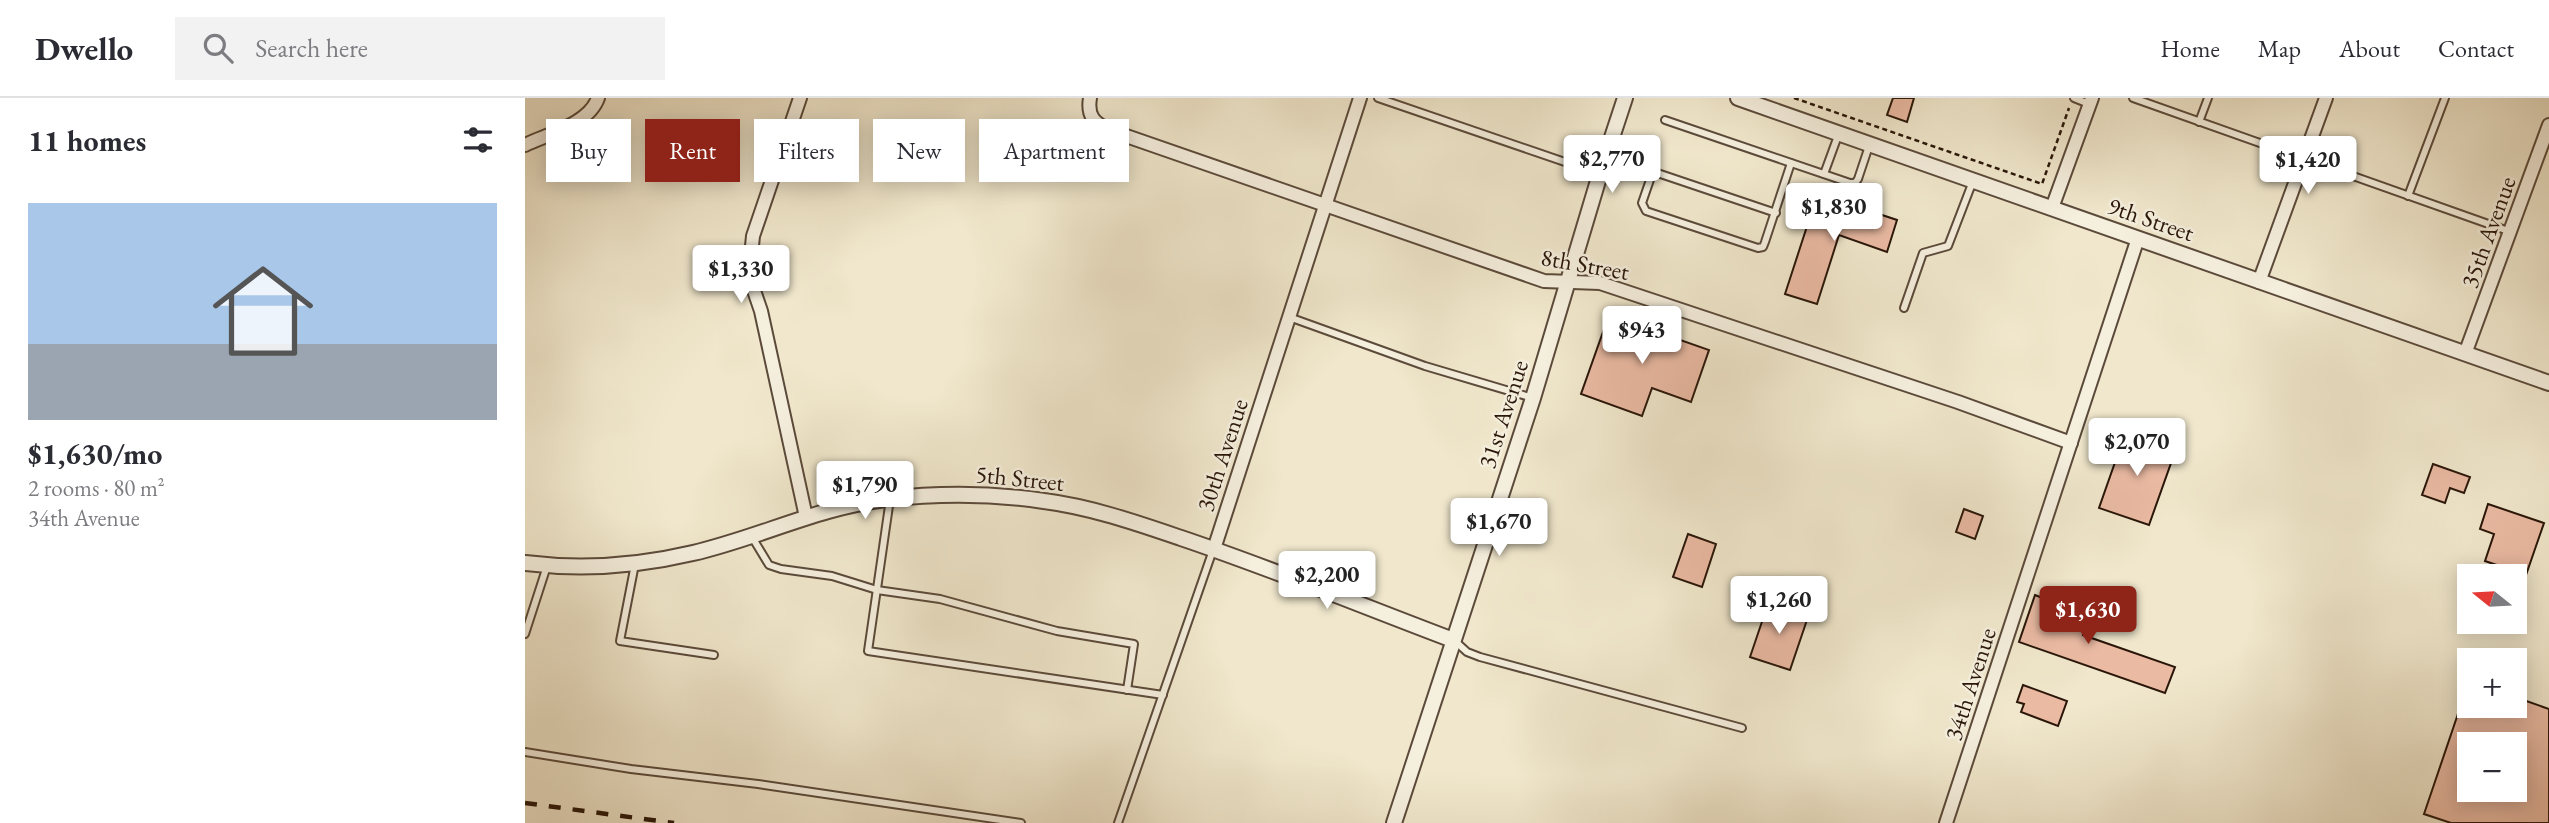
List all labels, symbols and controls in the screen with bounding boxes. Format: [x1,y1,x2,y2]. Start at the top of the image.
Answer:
search box [175,17,665,80]
text: Dwello [35,27,133,70]
icon: search [199,29,237,67]
text: Search here [255,31,368,65]
text: Home [2160,33,2220,64]
text: Map [2258,33,2301,64]
text: About [2339,33,2400,64]
text: Contact [2438,33,2514,64]
chip: Buy [546,119,631,182]
chip: Rent [645,119,740,182]
chip: Filters [754,119,859,182]
chip: New [873,119,965,182]
chip: Apartment [979,119,1129,182]
text: 11 homes [28,121,146,160]
icon: filters [459,121,497,159]
pin: $2,770 [1555,136,1669,195]
pin: $1,420 [2251,136,2365,196]
text: $2,770 [1580,143,1644,173]
text: $1,420 [2276,144,2340,174]
street label: 35th Avenue [2453,172,2523,292]
pin: $1,830 [1777,184,1891,243]
street label: 9th Street [2104,190,2199,248]
text: $1,830 [1802,191,1866,221]
street label: 8th Street [1539,241,1632,287]
pin: $1,330 [684,246,798,305]
icon: home [200,248,326,374]
text: $1,330 [709,253,773,283]
pin: $943 [1601,306,1683,366]
text: $943 [1618,314,1666,344]
street label: 31st Avenue [1471,356,1535,472]
street label: 30th Avenue [1189,395,1255,515]
pin: $2,070 [2080,418,2194,478]
text: $2,070 [2105,426,2169,456]
text: $1,630/mo [28,434,162,473]
street label: 5th Street [974,458,1066,498]
pin: $1,790 [808,462,922,521]
text: $1,790 [833,469,897,499]
text: 2 rooms · 80 m² [28,473,165,503]
pin: $1,670 [1442,498,1556,558]
text: 34th Avenue [28,503,140,533]
text: $1,670 [1467,506,1531,536]
pin: $2,200 [1270,552,1384,611]
text: $2,200 [1295,559,1359,589]
north arrow [2457,564,2527,634]
map controls [2457,564,2527,802]
pin: $1,260 [1722,576,1836,636]
text: $1,260 [1747,584,1811,614]
pin: $1,630 [2031,587,2145,646]
text: $1,630 [2056,594,2120,624]
street label: 34th Avenue [1937,624,2003,744]
button: + [2457,648,2527,718]
button: − [2457,732,2527,802]

